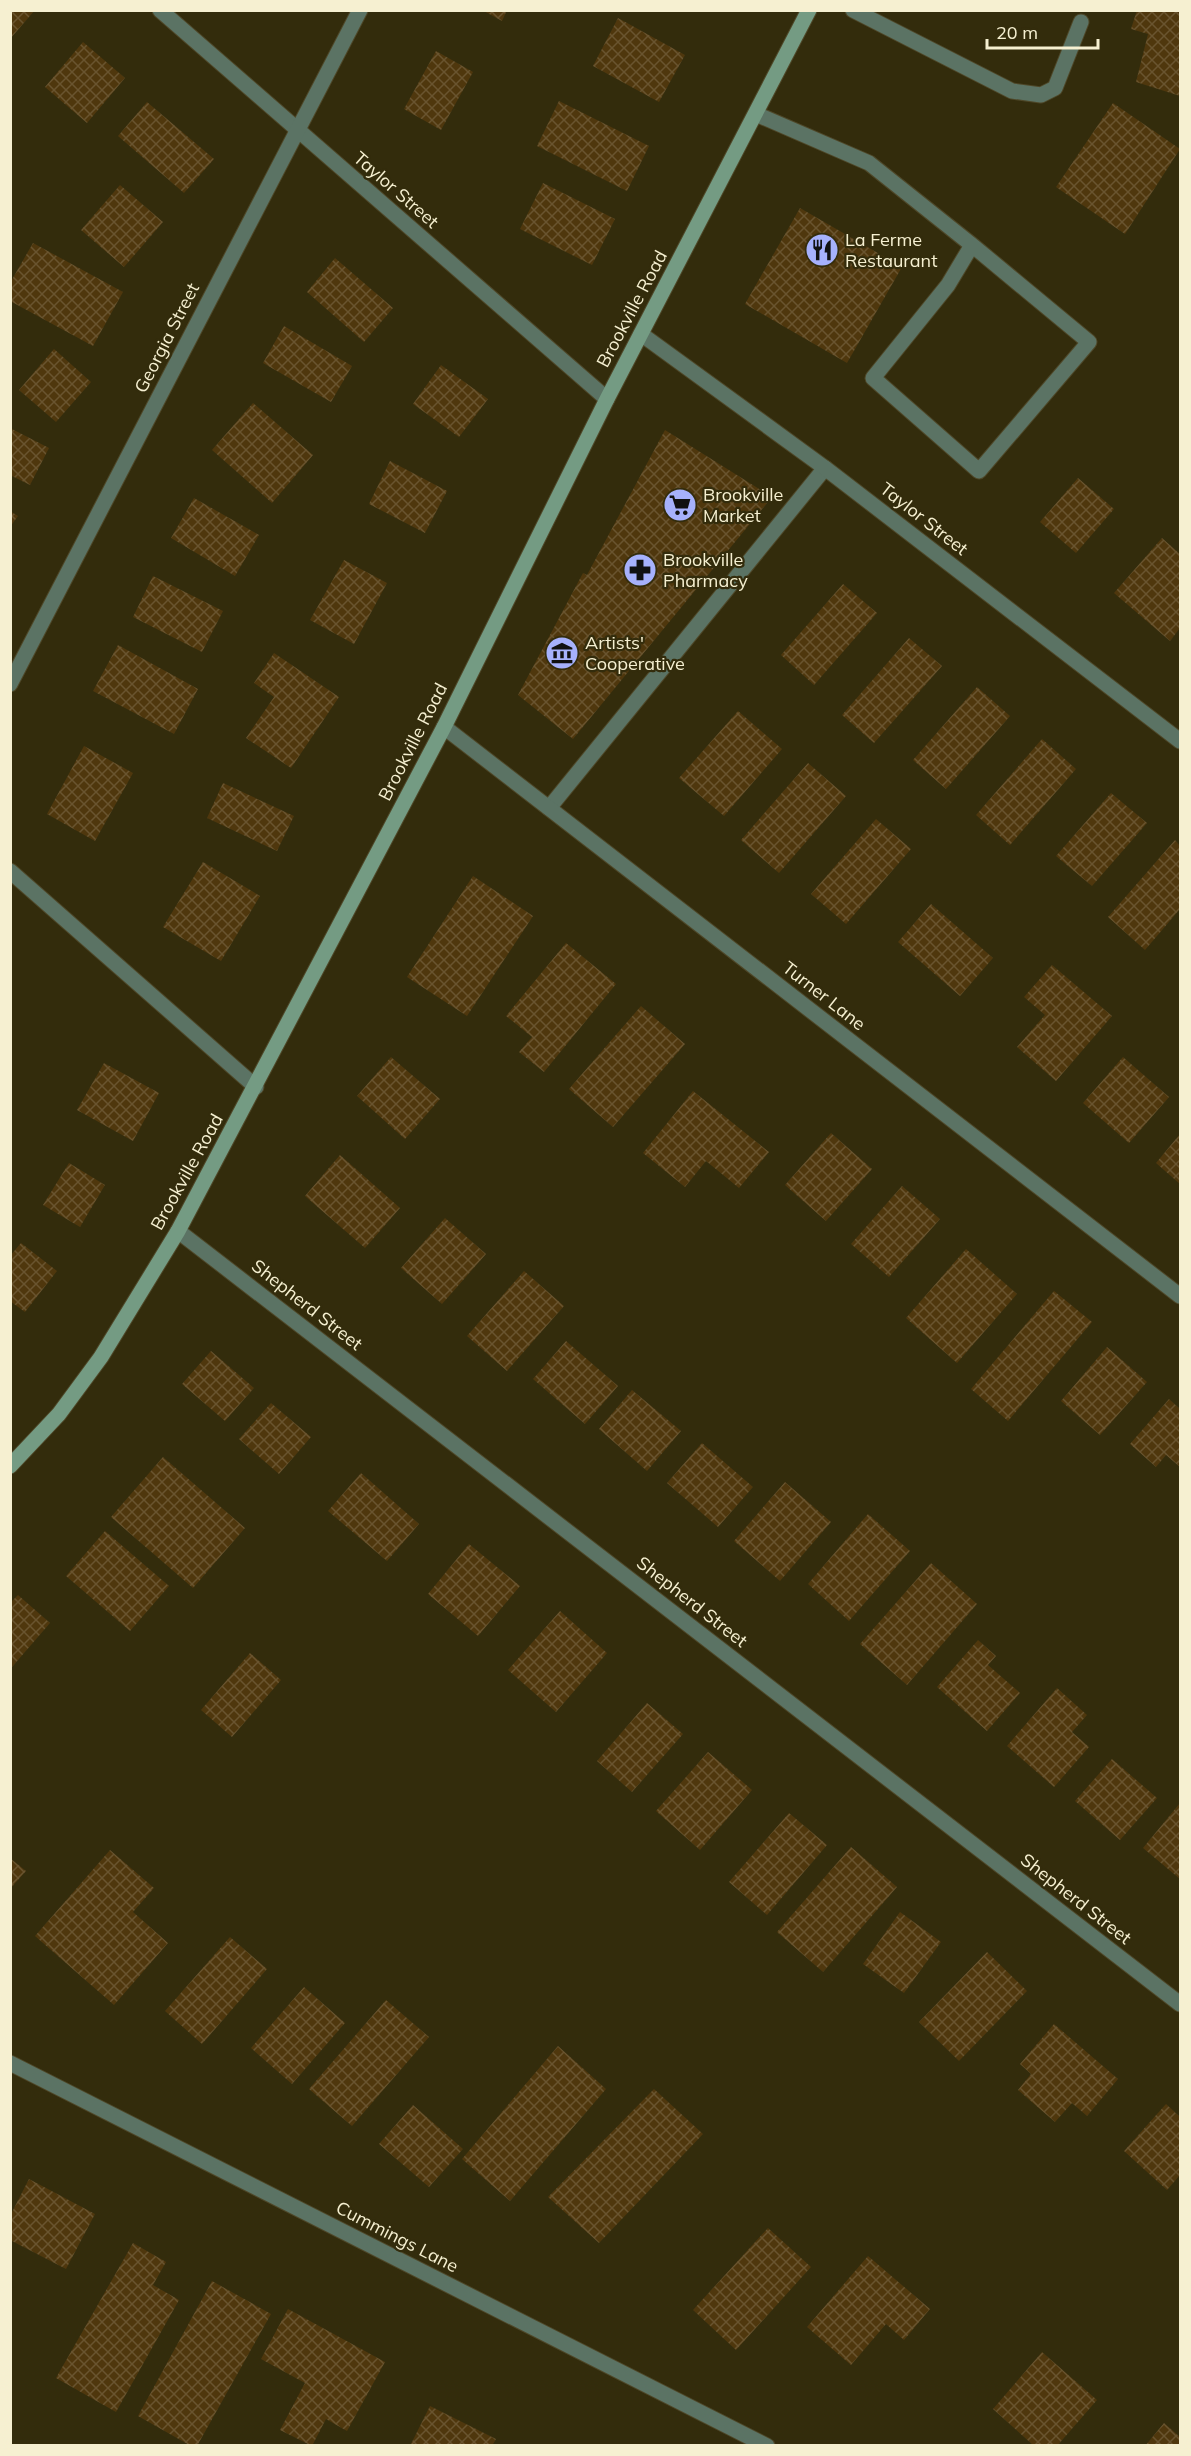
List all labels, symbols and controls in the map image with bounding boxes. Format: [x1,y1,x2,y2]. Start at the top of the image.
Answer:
scale bar [987,12,1098,50]
text: 20 m [996,21,1038,44]
street label: Taylor Street [349,146,444,233]
place label: La Ferme Restaurant [845,228,937,272]
restaurant icon: La Ferme Restaurant [804,232,840,268]
street label: Brookville Road [591,246,672,371]
street label: Georgia Street [129,279,204,396]
street label: Taylor Street [876,477,973,560]
place label: Brookville Market [703,483,783,527]
supermarket icon: Brookville Market [662,487,698,523]
place label: Brookville Pharmacy [663,548,748,592]
pharmacy icon: Brookville Pharmacy [622,552,658,588]
place label: Artists' Cooperative [585,631,685,675]
museum icon: Artists' Cooperative [544,635,580,671]
street label: Brookville Road [373,679,452,805]
street label: Turner Lane [778,956,870,1035]
street label: Brookville Road [145,1110,228,1234]
street label: Shepherd Street [247,1254,367,1355]
street label: Shepherd Street [632,1551,752,1652]
street label: Shepherd Street [1016,1848,1136,1949]
street label: Cummings Lane [332,2196,462,2277]

